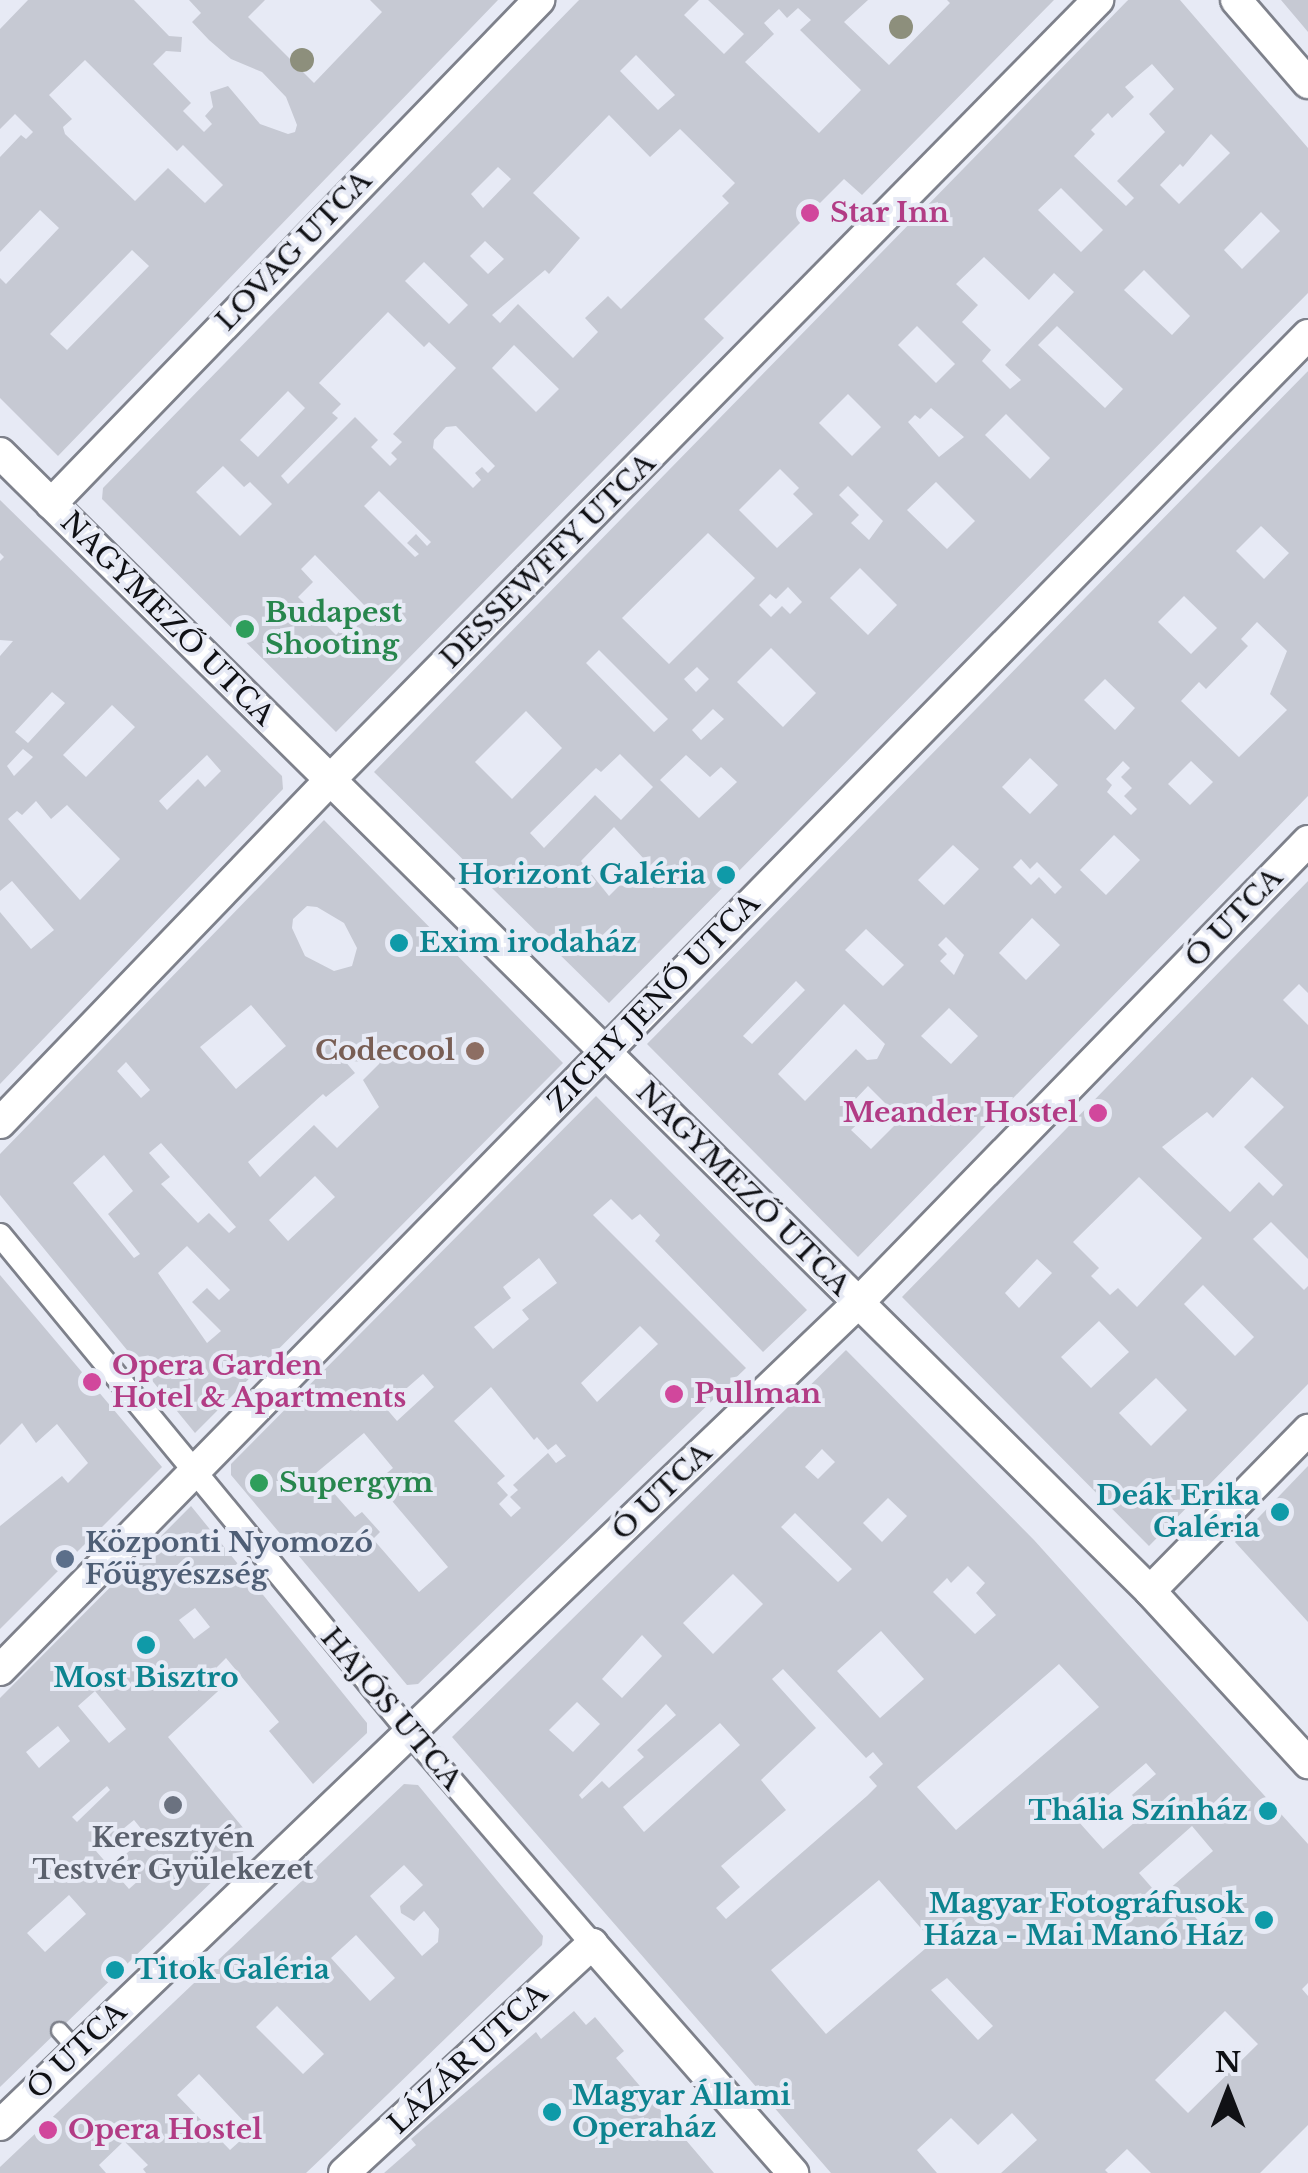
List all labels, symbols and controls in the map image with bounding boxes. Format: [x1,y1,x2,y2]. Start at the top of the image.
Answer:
street label: LOVAG UTCA [209,164,379,338]
place label: Star Inn [830,196,949,230]
marker: Star Inn [799,202,821,224]
street label: DESSEWFFY UTCA [433,446,663,676]
street label: NAGYMEZŐ UTCA [53,505,281,733]
place label: Budapest Shooting [265,596,402,662]
marker: Budapest Shooting [234,618,256,640]
place label: Horizont Galéria [458,858,706,892]
street label: Ó UTCA [1179,861,1289,975]
marker: Horizont Galéria [715,864,737,886]
street label: ZICHY JENŐ UTCA [541,887,767,1119]
place label: Exim irodaház [419,926,637,960]
marker: Exim irodaház [388,932,410,954]
place label: Codecool [315,1034,455,1068]
marker: Codecool [464,1040,486,1062]
street label: NAGYMEZŐ UTCA [629,1075,857,1303]
place label: Meander Hostel [842,1096,1078,1130]
marker: Meander Hostel [1087,1102,1109,1124]
place label: Opera Garden Hotel & Apartments [112,1349,407,1415]
marker: Opera Garden Hotel & Apartments [81,1371,103,1393]
place label: Pullman [694,1377,821,1411]
marker: Pullman [663,1383,685,1405]
street label: Ó UTCA [605,1437,719,1547]
place label: Supergym [279,1466,433,1500]
marker: Supergym [248,1472,270,1494]
place label: Deák Erika Galéria [1096,1479,1260,1545]
marker: Deák Erika Galéria [1269,1501,1291,1523]
place label: Központi Nyomozó Főügyészség [85,1526,373,1592]
marker: Központi Nyomozó Főügyészség [54,1548,76,1570]
street label: HAJÓS UTCA [314,1621,468,1797]
marker: Most Bisztro [135,1634,157,1656]
place label: Most Bisztro [53,1661,239,1695]
marker: Keresztyén Testvér Gyülekezet [162,1794,184,1816]
place label: Thália Színház [1029,1794,1248,1828]
marker: Thália Színház [1257,1800,1279,1822]
place label: Keresztyén Testvér Gyülekezet [32,1821,314,1887]
place label: Magyar Fotográfusok Háza - Mai Manó Ház [923,1887,1244,1953]
marker: Magyar Fotográfusok Háza - Mai Manó Ház [1253,1909,1275,1931]
place label: Titok Galéria [135,1953,330,1987]
marker: Titok Galéria [104,1959,126,1981]
street label: LÁZÁR UTCA [381,1977,555,2141]
street label: Ó UTCA [20,1996,134,2106]
north arrow [1178,2043,1278,2143]
text: N [1215,2045,1241,2080]
place label: Magyar Állami Operaház [572,2079,792,2145]
marker: Magyar Állami Operaház [541,2101,563,2123]
place label: Opera Hostel [68,2113,262,2147]
marker: Opera Hostel [37,2119,59,2141]

